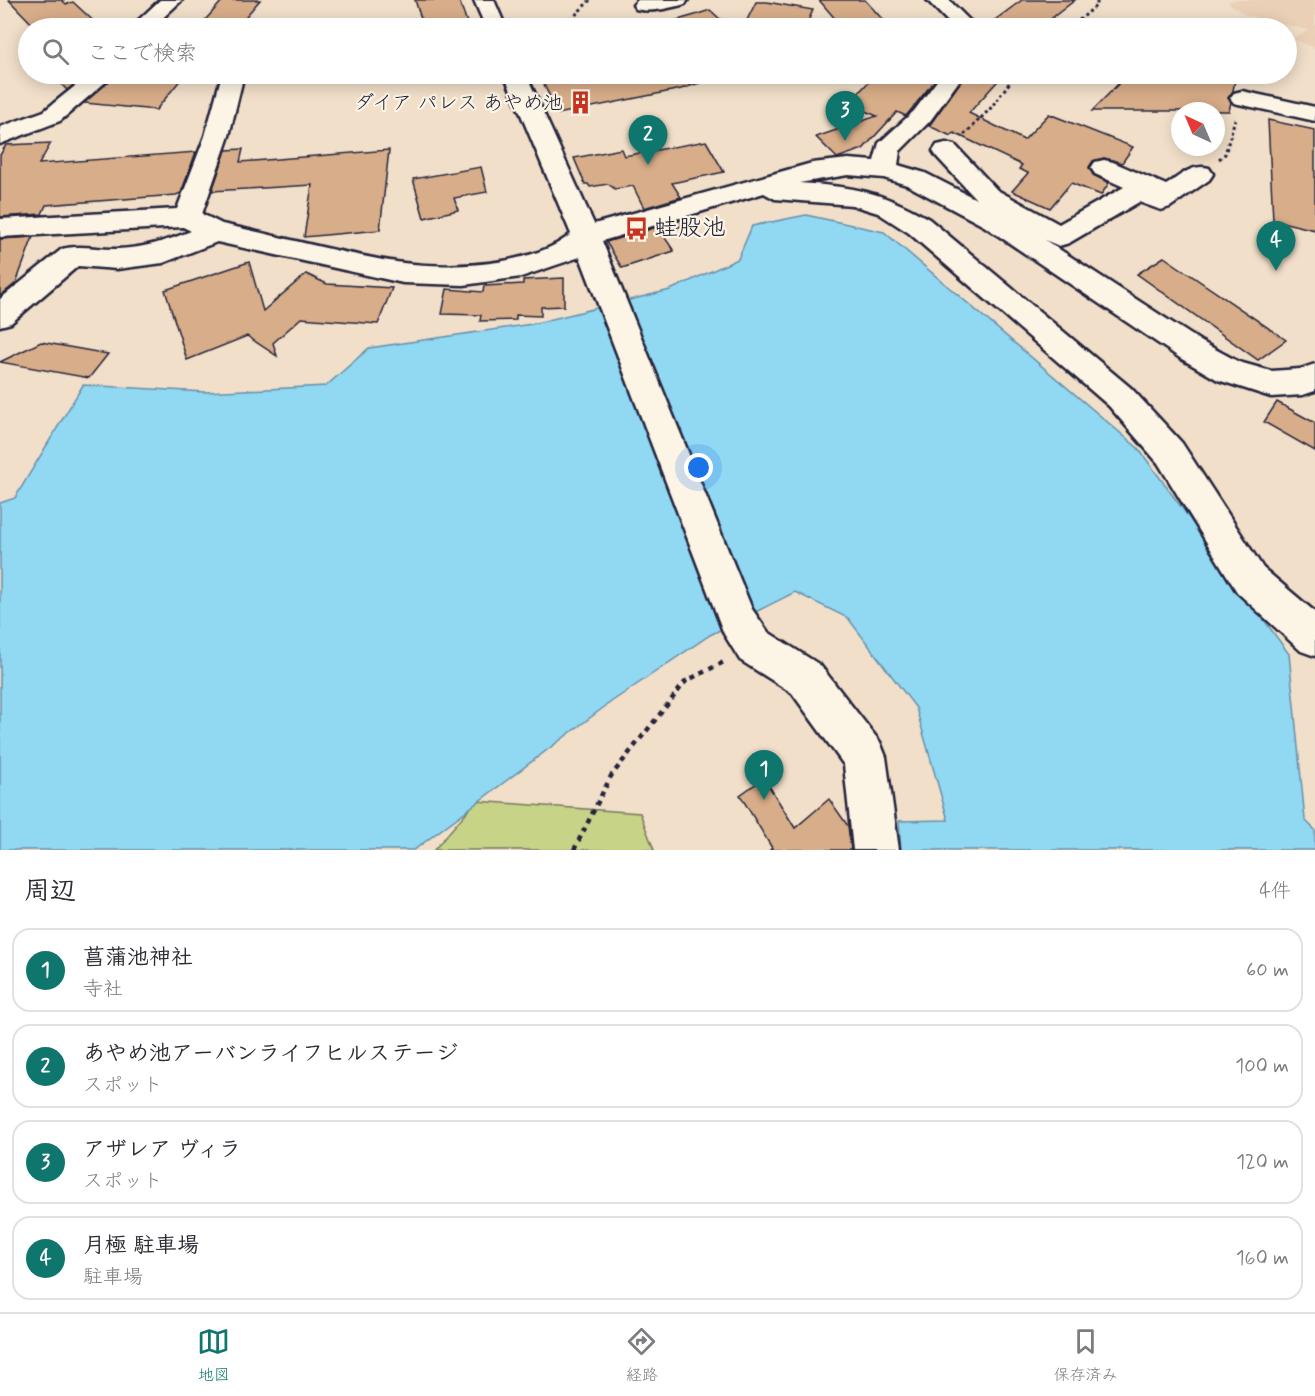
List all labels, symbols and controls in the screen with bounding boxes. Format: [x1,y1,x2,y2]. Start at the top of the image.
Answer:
search box [18,18,1297,84]
icon: search [39,35,72,68]
text: ここで検索 [87,40,197,68]
place label: ダイア パレス あやめ池 [354,90,563,117]
building icon: ダイア パレス あやめ池 [568,90,594,116]
pin: 3 [826,92,864,141]
north arrow [1171,102,1225,156]
pin: 2 [628,116,668,165]
place label: 蛙股池 [654,213,726,244]
bus stop icon: 蛙股池 [623,215,649,241]
pin: 4 [1256,222,1296,271]
your location [684,453,713,482]
pin: 1 [744,750,783,800]
text: 周辺 [24,875,76,909]
text: 4件 [1259,878,1291,905]
text: 菖蒲池神社 [83,944,193,972]
text: 1 [41,957,50,984]
text: 60 m [1246,957,1289,984]
text: 寺社 [83,976,123,1003]
text: あやめ池アーバンライフヒルステージ [83,1040,458,1068]
text: 2 [41,1053,50,1080]
text: 100 m [1235,1053,1289,1080]
text: スポット [83,1072,163,1099]
text: アザレア ヴィラ [83,1136,241,1164]
text: 3 [41,1149,50,1176]
text: 120 m [1236,1149,1289,1176]
text: スポット [83,1168,163,1195]
text: 月極 駐車場 [83,1232,199,1260]
text: 4 [40,1245,51,1272]
text: 160 m [1236,1245,1289,1272]
text: 駐車場 [83,1264,143,1291]
tab: 地図 [197,1325,230,1386]
tab: 経路 [625,1325,658,1386]
tab: 保存済み [1053,1325,1117,1386]

